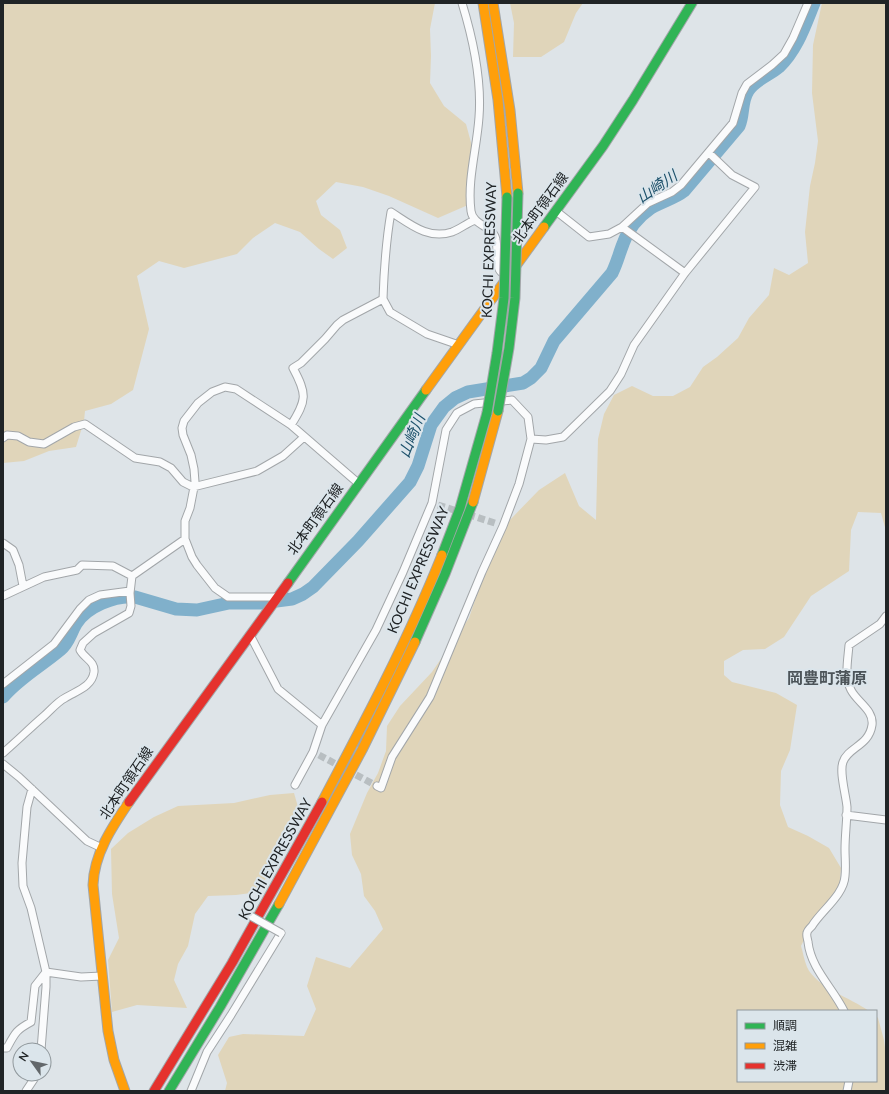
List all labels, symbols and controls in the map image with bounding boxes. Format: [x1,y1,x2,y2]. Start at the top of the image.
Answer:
water label: 山崎川 [633,165,682,206]
street label: 北本町領石線 [508,169,571,247]
street label: KOCHI EXPRESSWAY [478,181,499,318]
water label: 山崎川 [394,410,429,460]
street label: 北本町領石線 [283,480,346,558]
street label: KOCHI EXPRESSWAY [383,504,452,636]
district label: 岡豊町蒲原 [787,668,867,687]
street label: 北本町領石線 [95,743,156,822]
street label: KOCHI EXPRESSWAY [234,795,315,922]
legend [737,1010,877,1082]
text: 順調 [773,1018,797,1033]
text: 混雑 [773,1038,797,1053]
north arrow [12,1042,52,1082]
text: N [15,1049,31,1063]
text: 渋滞 [773,1058,797,1073]

